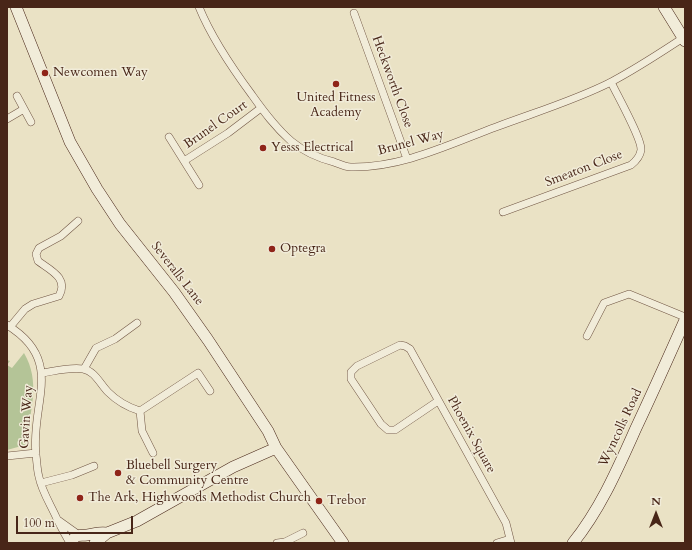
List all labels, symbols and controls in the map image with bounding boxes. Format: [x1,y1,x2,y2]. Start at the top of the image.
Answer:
street label: Heckworth Close [368,34,416,130]
place label: Newcomen Way [53,65,148,81]
marker: Newcomen Way [40,68,50,78]
marker: United Fitness Academy [331,79,341,89]
place label: United Fitness Academy [296,90,376,121]
street label: Brunel Court [181,97,251,153]
street label: Brunel Way [376,127,446,159]
place label: Yesss Electrical [271,140,354,156]
marker: Yesss Electrical [258,143,268,153]
street label: Smeaton Close [543,147,625,191]
street label: Severalls Lane [147,239,207,309]
place label: Optegra [280,241,326,257]
marker: Optegra [267,244,277,254]
street label: Gavin Way [17,385,37,449]
street label: Wyncolls Road [596,386,646,470]
street label: Phoenix Square [443,394,499,476]
place label: Bluebell Surgery & Community Centre [126,458,249,489]
marker: Bluebell Surgery & Community Centre [113,468,123,478]
place label: The Ark, Highwoods Methodist Church [88,490,311,506]
marker: The Ark, Highwoods Methodist Church [75,493,85,503]
place label: Trebor [327,493,366,509]
north arrow [636,494,676,534]
text: N [651,494,661,509]
marker: Trebor [314,496,324,506]
scale bar [18,508,135,534]
text: 100 m [23,515,55,531]

